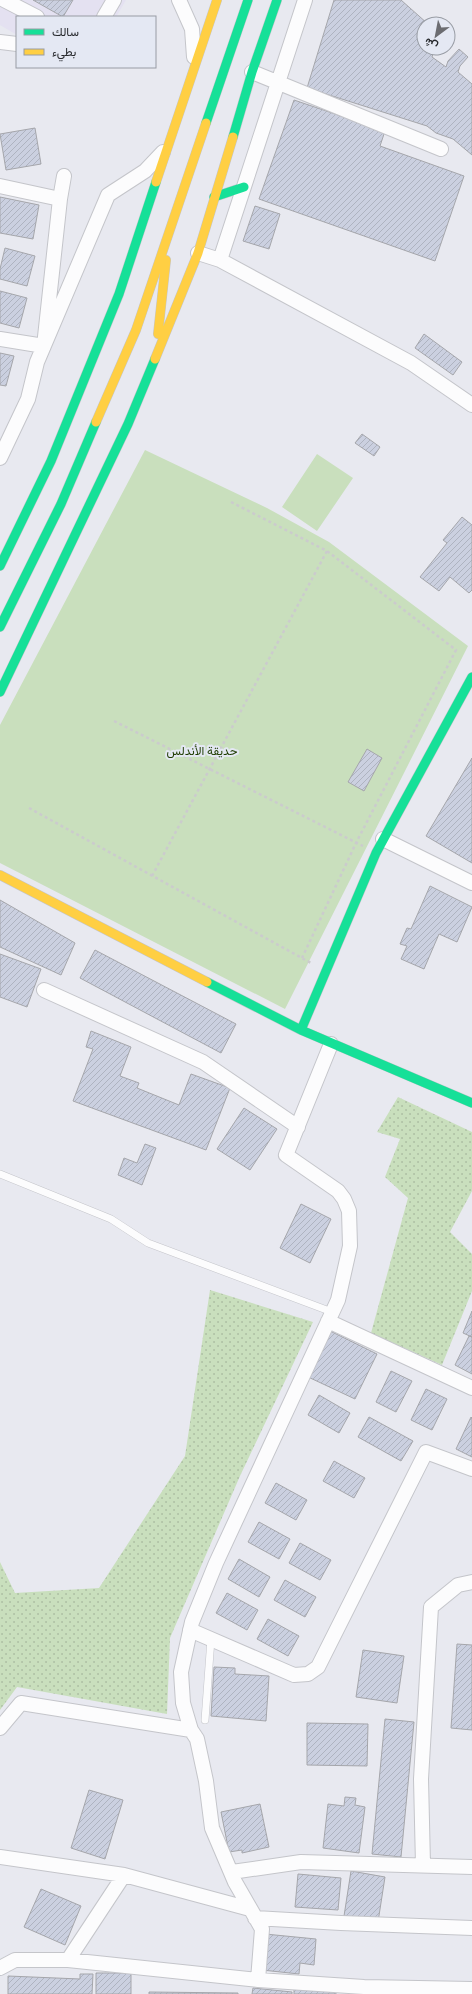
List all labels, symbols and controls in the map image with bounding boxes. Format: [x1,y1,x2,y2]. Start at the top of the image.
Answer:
legend [16,16,156,68]
north arrow [416,16,456,56]
text: سالك [52,25,79,39]
text: ش [422,35,440,53]
text: بطيء [52,45,76,62]
park label: حديقة الأندلس [167,744,237,759]

